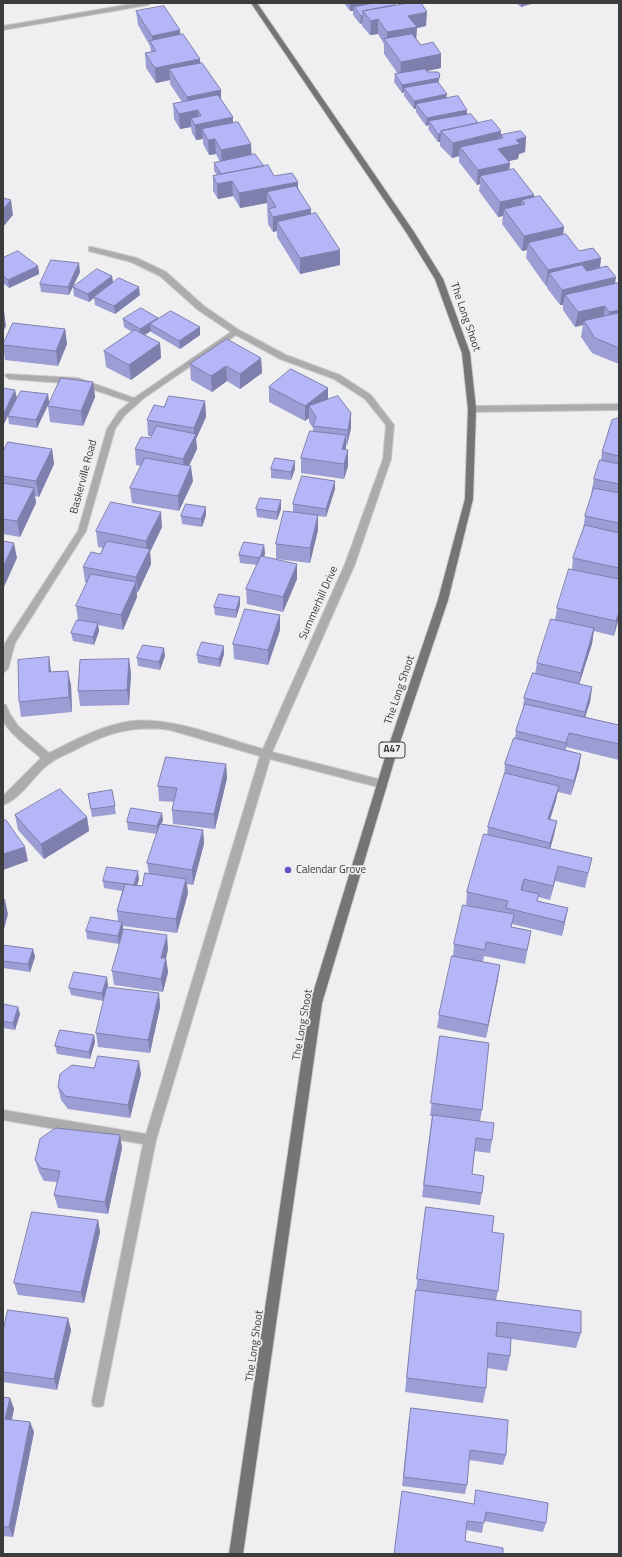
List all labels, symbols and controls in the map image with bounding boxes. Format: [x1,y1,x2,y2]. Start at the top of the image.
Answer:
street label: The Long Shoot [447,281,483,353]
street label: Baskerville Road [68,438,100,516]
street label: Summerhill Drive [297,564,341,642]
street label: The Long Shoot [382,654,418,726]
road number: A47 [379,742,405,758]
place label: Calendar Grove [296,863,366,877]
marker: Calendar Grove [283,865,293,875]
street label: The Long Shoot [290,988,316,1062]
street label: The Long Shoot [243,1309,267,1383]

